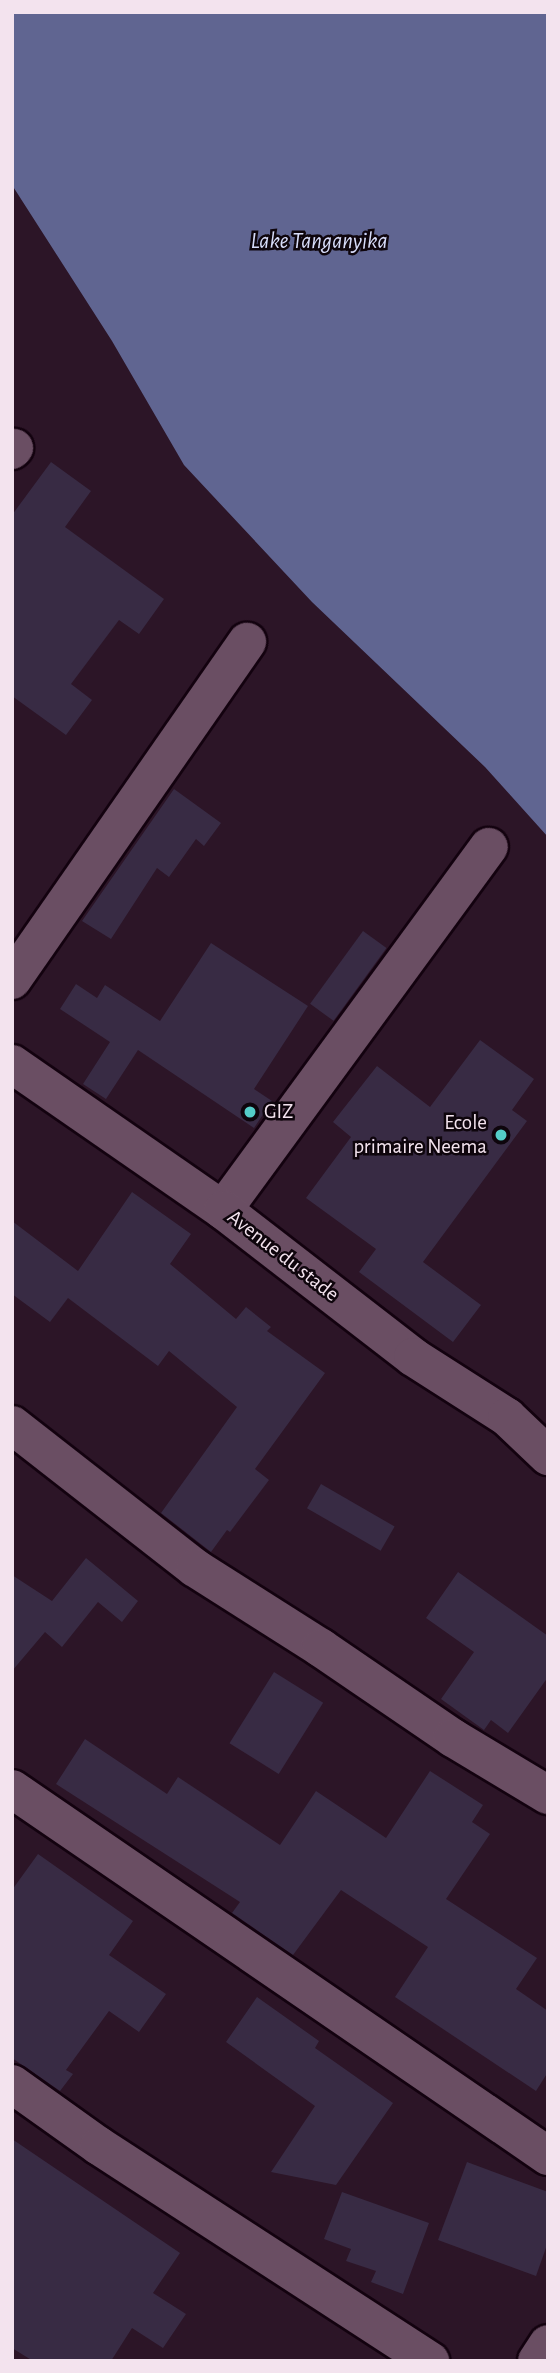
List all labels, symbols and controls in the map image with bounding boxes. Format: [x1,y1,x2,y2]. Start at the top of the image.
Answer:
water label: Lake Tanganyika [250,228,388,256]
place label: GIZ [264,1099,293,1125]
marker: GIZ [242,1104,258,1120]
place label: Ecole primaire Neema [353,1110,487,1160]
marker: Ecole primaire Neema [493,1127,509,1143]
street label: Avenue du stade [222,1205,344,1307]

